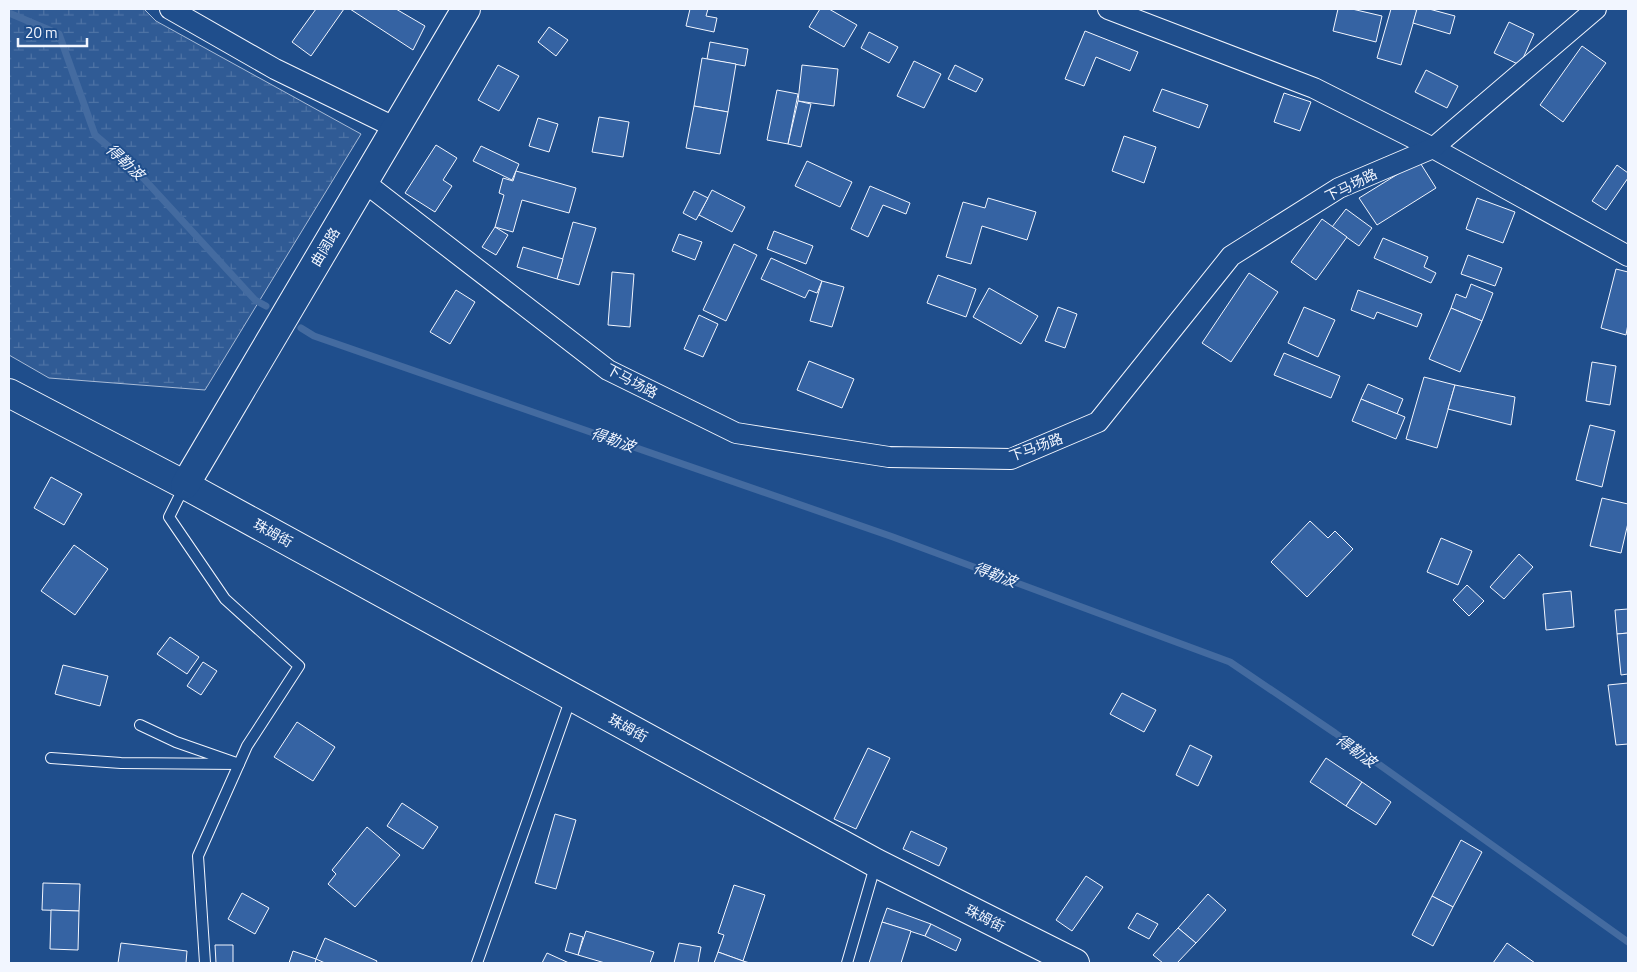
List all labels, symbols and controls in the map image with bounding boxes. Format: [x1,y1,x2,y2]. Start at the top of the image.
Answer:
scale bar [18,15,86,47]
text: 20 m [25,21,58,44]
water label: 得勒波 [101,138,151,187]
street label: 下马场路 [1321,163,1381,206]
street label: 曲阔路 [305,223,344,270]
street label: 下马场路 [603,358,662,403]
water label: 得勒波 [588,421,640,458]
street label: 下马场路 [1006,427,1066,466]
street label: 珠姆街 [250,513,297,552]
water label: 得勒波 [970,556,1022,594]
street label: 珠姆街 [605,708,652,747]
water label: 得勒波 [1331,728,1383,774]
street label: 珠姆街 [962,899,1009,936]

